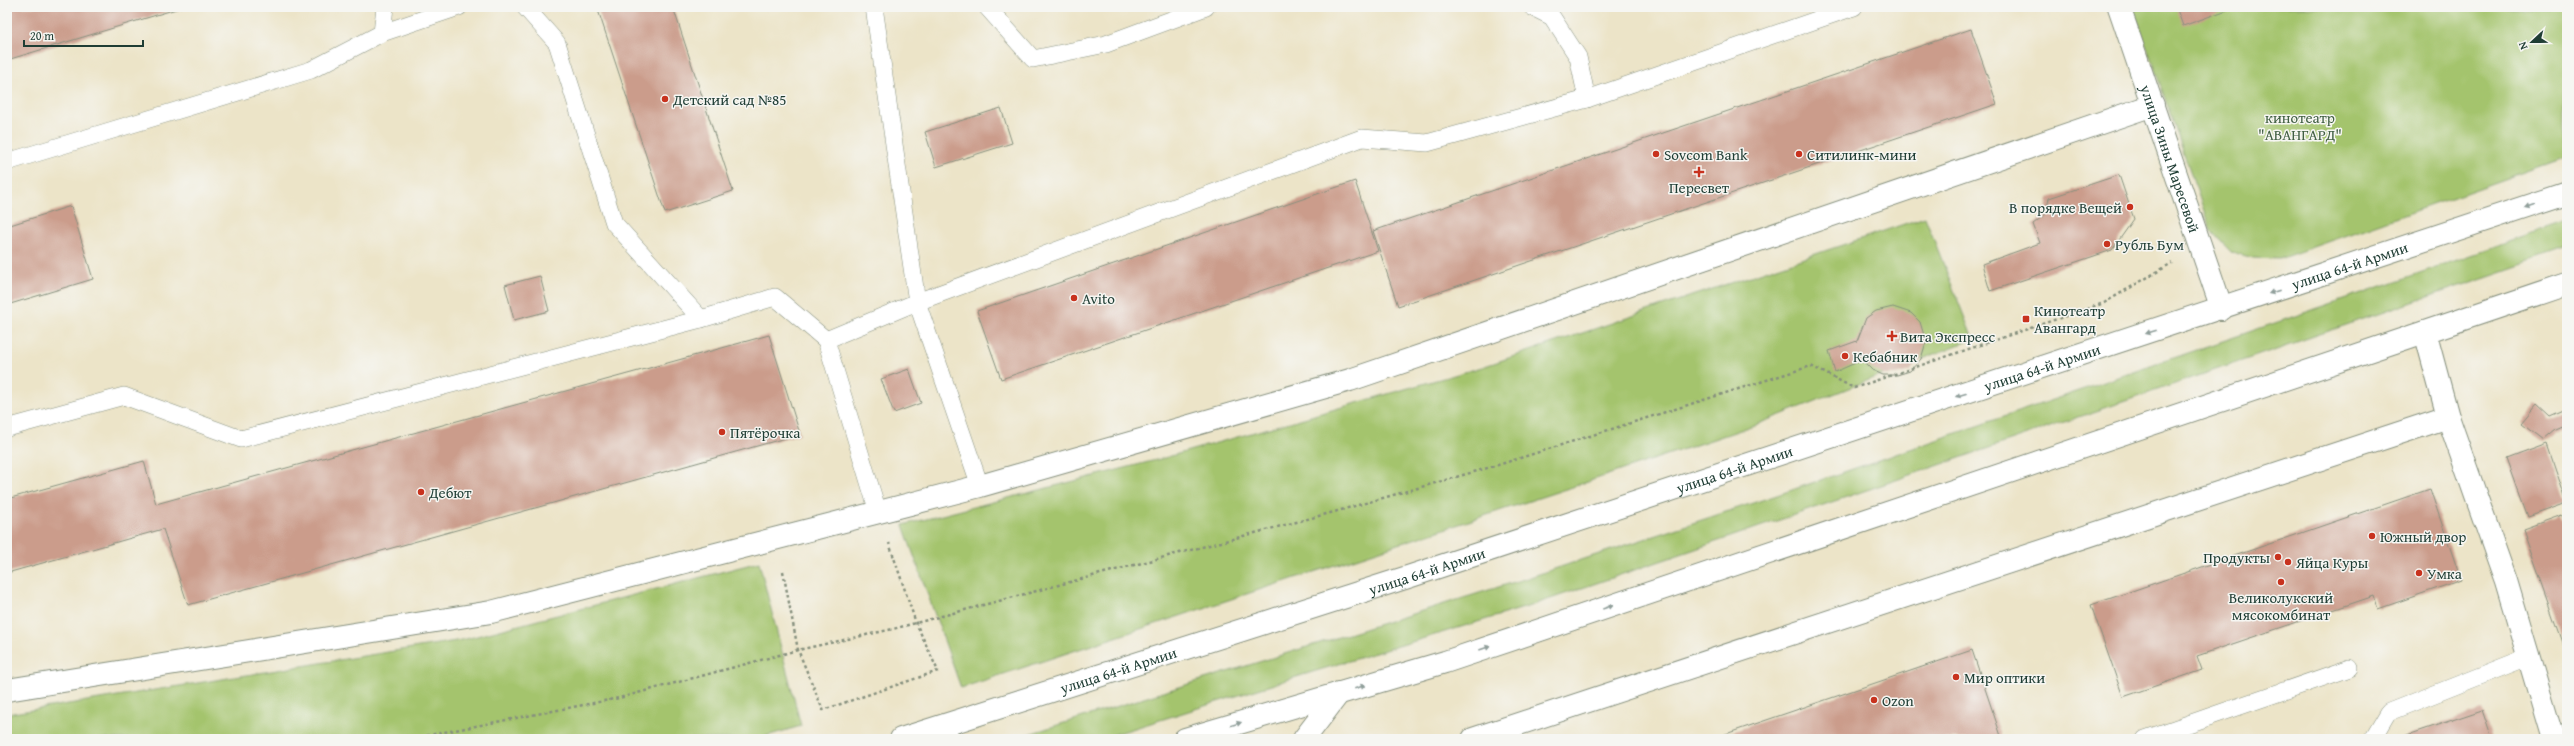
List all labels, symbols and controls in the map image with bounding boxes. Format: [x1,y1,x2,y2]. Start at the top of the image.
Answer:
scale bar [24,22,143,48]
north arrow [2512,22,2552,62]
text: 20 m [30,27,54,44]
text: N [2514,39,2532,52]
street label: улица Зины Маресевой [2135,81,2206,235]
place label: Детский сад №85 [672,89,786,110]
marker: Детский сад №85 [660,94,670,104]
park label: кинотеатр "АВАНГАРД" [2258,107,2342,145]
place label: Sovcom Bank [1664,144,1748,165]
place label: Ситилинк-мини [1807,144,1916,165]
marker: Sovcom Bank [1651,149,1661,159]
marker: Ситилинк-мини [1794,149,1804,159]
marker: Пересвет [1694,167,1704,177]
place label: Пересвет [1669,177,1730,198]
place label: В порядке Вещей [2009,197,2122,218]
marker: В порядке Вещей [2125,202,2135,212]
one-way arrow [2524,203,2536,209]
place label: Рубль Бум [2115,234,2184,255]
street label: улица 64-й Армии [2288,236,2410,294]
marker: Рубль Бум [2102,239,2112,249]
place label: Avito [1082,288,1115,309]
one-way arrow [2268,289,2280,295]
marker: Avito [1069,293,1079,303]
place label: Кинотеатр Авангард [2034,300,2105,338]
marker: Кинотеатр Авангард [2021,314,2031,324]
place label: Вита Экспресс [1900,326,1995,347]
one-way arrow [2144,330,2156,336]
marker: Вита Экспресс [1887,331,1897,341]
street label: улица 64-й Армии [1980,338,2103,396]
place label: Кебабник [1853,346,1917,367]
marker: Кебабник [1840,351,1850,361]
one-way arrow [1955,392,1967,398]
place label: Пятёрочка [730,422,801,443]
marker: Пятёрочка [717,427,727,437]
street label: улица 64-й Армии [1672,440,1795,498]
place label: Дебют [428,482,472,503]
marker: Дебют [416,487,426,497]
place label: Южный двор [2380,526,2466,547]
marker: Южный двор [2367,531,2377,541]
street label: улица 64-й Армии [1365,542,1488,600]
place label: Продукты [2203,547,2270,568]
marker: Продукты [2273,552,2283,562]
place label: Яйца Куры [2295,552,2369,573]
marker: Яйца Куры [2283,557,2293,567]
place label: Умка [2427,563,2463,584]
marker: Умка [2414,568,2424,578]
marker: Великолукский мясокомбинат [2276,577,2286,587]
place label: Великолукский мясокомбинат [2229,587,2333,625]
one-way arrow [1602,604,1614,610]
street label: улица 64-й Армии [1056,641,1179,698]
one-way arrow [1479,645,1491,651]
place label: Мир оптики [1964,667,2045,688]
marker: Мир оптики [1951,672,1961,682]
one-way arrow [1355,684,1367,690]
place label: Ozon [1882,690,1914,711]
marker: Ozon [1869,695,1879,705]
one-way arrow [1230,721,1242,727]

